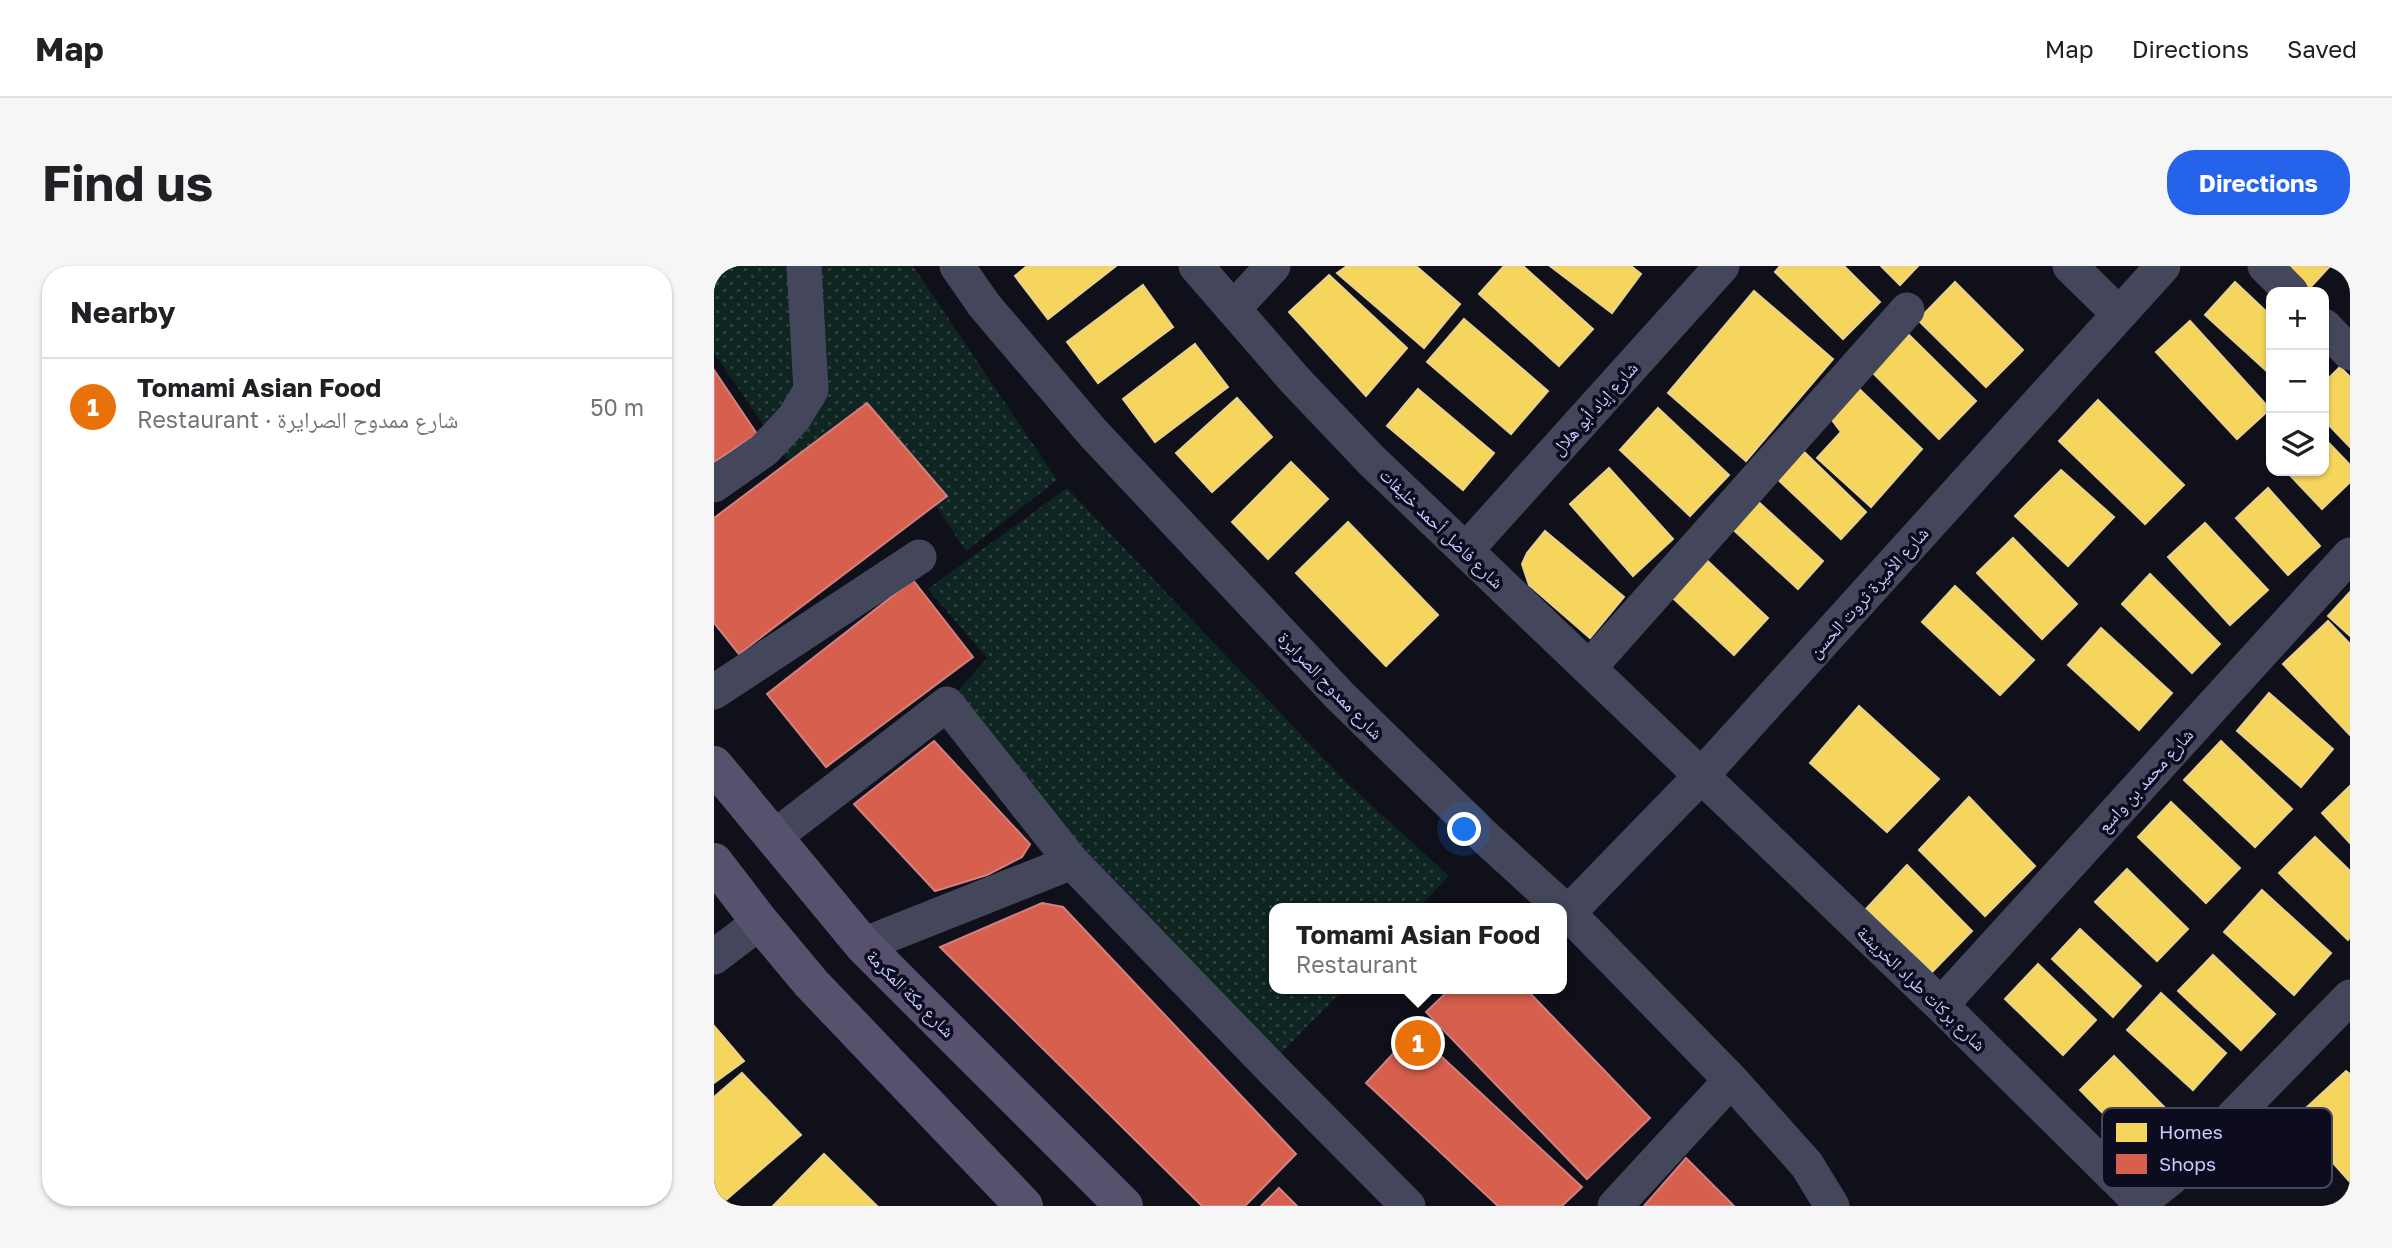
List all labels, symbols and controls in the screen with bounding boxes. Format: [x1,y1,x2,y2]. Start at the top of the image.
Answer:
text: Map [35,29,104,68]
text: Map [2045,34,2094,63]
text: Directions [2132,34,2249,63]
text: Saved [2287,34,2357,63]
button: Directions [2167,150,2350,215]
text: Find us [42,153,213,212]
map controls [2266,287,2329,476]
button: + [2266,287,2329,350]
text: Nearby [70,294,175,330]
button: − [2266,350,2329,413]
street label: شارع إياد أبو هلال [1546,357,1643,461]
text: Tomami Asian Food [137,372,381,403]
text: 1 [87,393,99,421]
text: 50 m [590,393,644,421]
text: Restaurant · شارع ممدوح الصرايرة [137,405,458,433]
button: layers [2266,413,2329,476]
street label: شارع فاضل أحمد خليفات [1375,463,1509,594]
street label: شارع الأميرة ثروت الحسن [1803,522,1933,663]
street label: شارع ممدوح الصرايرة [1272,626,1388,745]
street label: شارع محمد بن واسع [2092,723,2199,838]
your location [1447,812,1481,846]
popup [1269,903,1567,994]
text: Tomami Asian Food [1296,919,1540,950]
street label: شارع بركات طراد الخريشة [1852,921,1991,1056]
street label: شارع مكة المكرمة [862,944,960,1042]
text: Restaurant [1296,950,1418,978]
pin: 1 [1395,1017,1441,1069]
legend [2102,1108,2332,1188]
text: Homes [2159,1120,2223,1143]
text: Shops [2159,1152,2216,1175]

